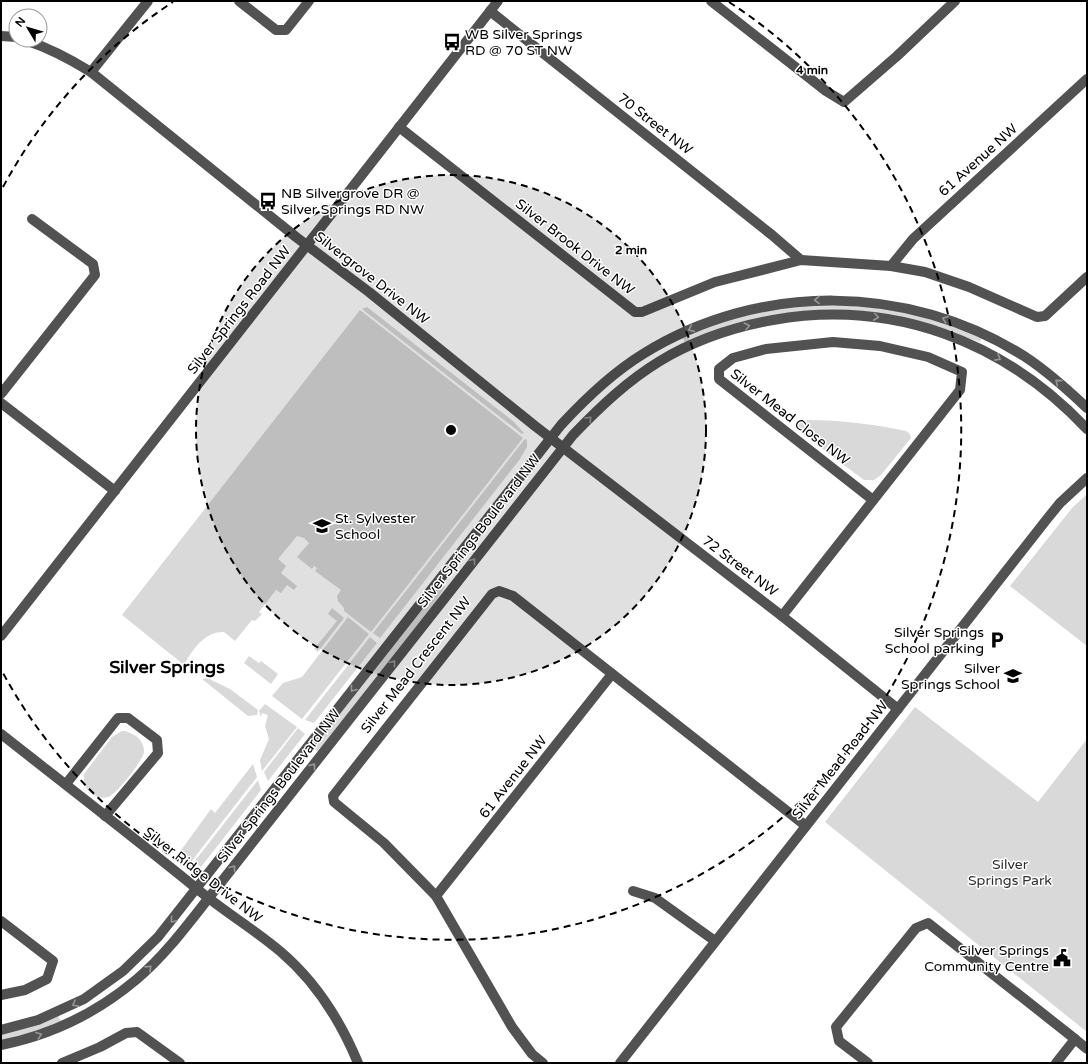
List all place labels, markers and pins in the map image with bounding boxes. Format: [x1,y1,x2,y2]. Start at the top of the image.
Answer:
place label: WB Silver Springs RD @ 70 ST NW [465,26,583,59]
bus stop icon: WB Silver Springs RD @ 70 ST NW [442,32,462,52]
place label: NB Silvergrove DR @ Silver Springs RD NW [281,185,424,218]
bus stop icon: NB Silvergrove DR @ Silver Springs RD NW [258,191,278,211]
centre of rings [444,423,458,437]
place label: St. Sylvester School [335,510,416,543]
school or university icon: St. Sylvester School [312,516,332,536]
place label: Silver Springs School parking [885,624,984,657]
parking icon: Silver Springs School parking [987,630,1007,650]
place label: Silver Springs School [901,660,1001,693]
school or university icon: Silver Springs School [1003,666,1023,686]
place label: Silver Springs Community Centre [924,942,1049,975]
public building icon: Silver Springs Community Centre [1052,948,1072,968]

